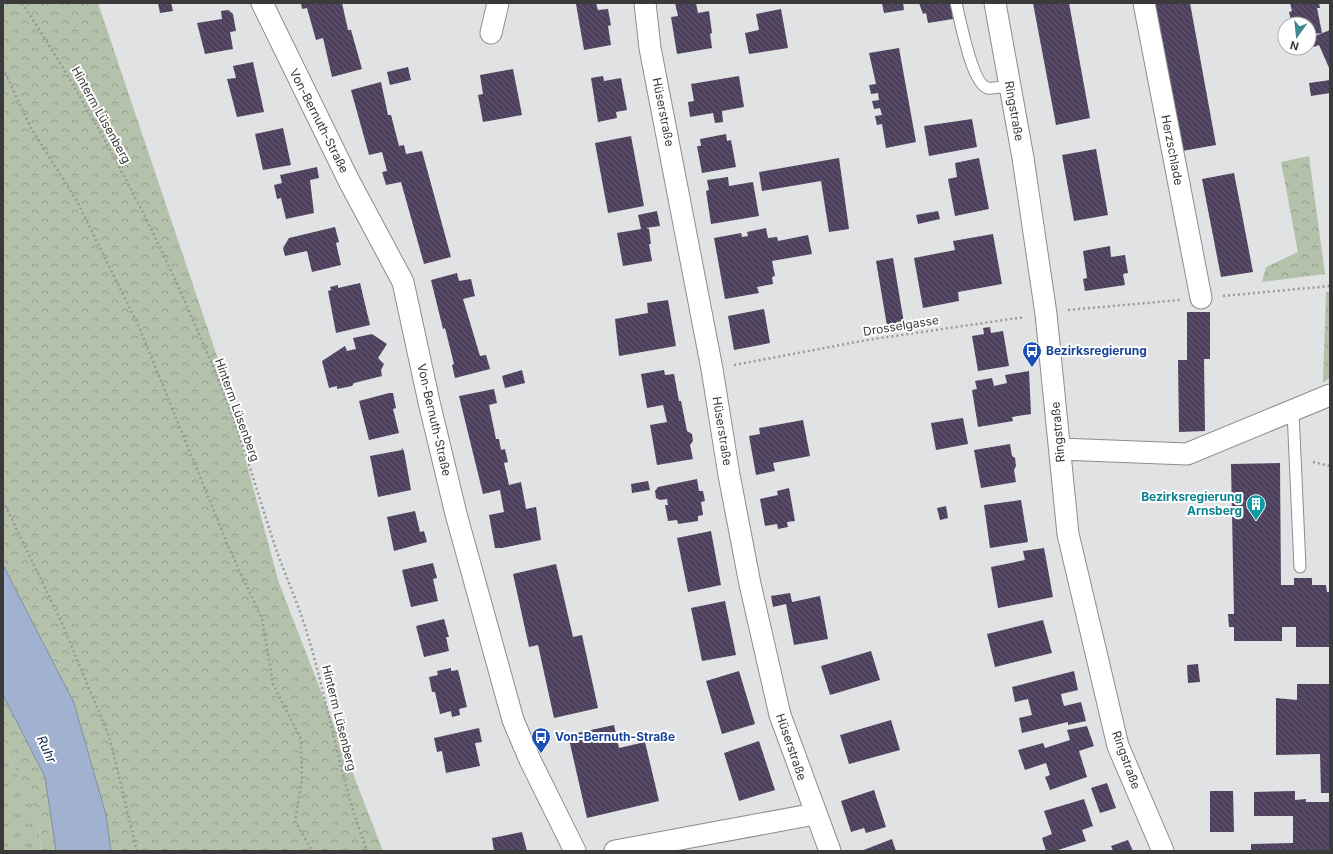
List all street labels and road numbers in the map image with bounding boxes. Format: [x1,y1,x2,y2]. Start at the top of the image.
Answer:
street label: Hinterm Lüsenberg [69,64,134,166]
street label: Von-Bernuth-Straße [287,66,352,175]
street label: Hüserstraße [649,76,678,148]
street label: Ringstraße [1002,80,1027,142]
street label: Herzschlade [1158,113,1187,186]
street label: Drosselgasse [862,312,940,339]
street label: Hinterm Lüsenberg [212,356,263,463]
street label: Von-Bernuth-Straße [414,362,455,478]
street label: Hüserstraße [710,395,735,467]
street label: Ringstraße [1047,401,1068,463]
street label: Hinterm Lüsenberg [319,663,360,772]
street label: Hüserstraße [773,711,810,782]
street label: Ringstraße [1109,729,1144,791]

